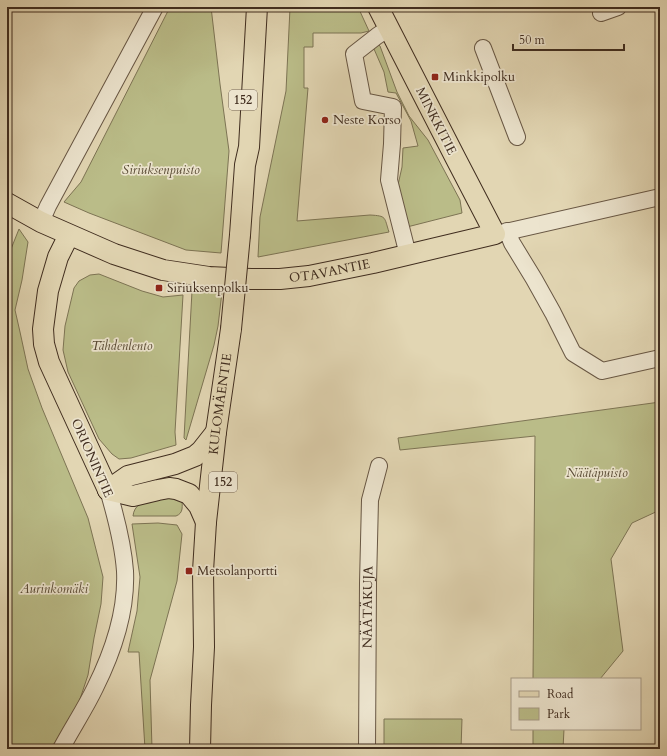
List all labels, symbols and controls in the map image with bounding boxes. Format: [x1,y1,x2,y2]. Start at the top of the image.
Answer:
scale bar [513,26,624,52]
text: 50 m [519,32,546,48]
place label: Minkkipolku [443,68,515,86]
marker: Minkkipolku [430,72,440,82]
street label: MINKKITIE [411,84,461,158]
road number: 152 [229,90,257,110]
place label: Neste Korso [333,111,401,129]
marker: Neste Korso [320,115,330,125]
park label: Siriuksenpuisto [122,161,200,179]
street label: OTAVANTIE [288,255,372,287]
place label: Siriuksenpolku [167,279,249,297]
marker: Siriuksenpolku [154,283,164,293]
park label: Tähdenlento [91,337,153,355]
street label: KULOMÄENTIE [205,352,236,456]
street label: ORIONINTIE [67,416,117,500]
park label: Näätäpuisto [566,464,628,482]
road number: 152 [209,472,237,492]
place label: Metsolanportti [197,562,278,580]
street label: NÄÄTÄKUJA [359,565,377,648]
marker: Metsolanportti [184,566,194,576]
park label: Aurinkomäki [19,580,88,598]
legend [511,678,641,730]
text: Road [547,686,574,702]
text: Park [547,706,571,722]

